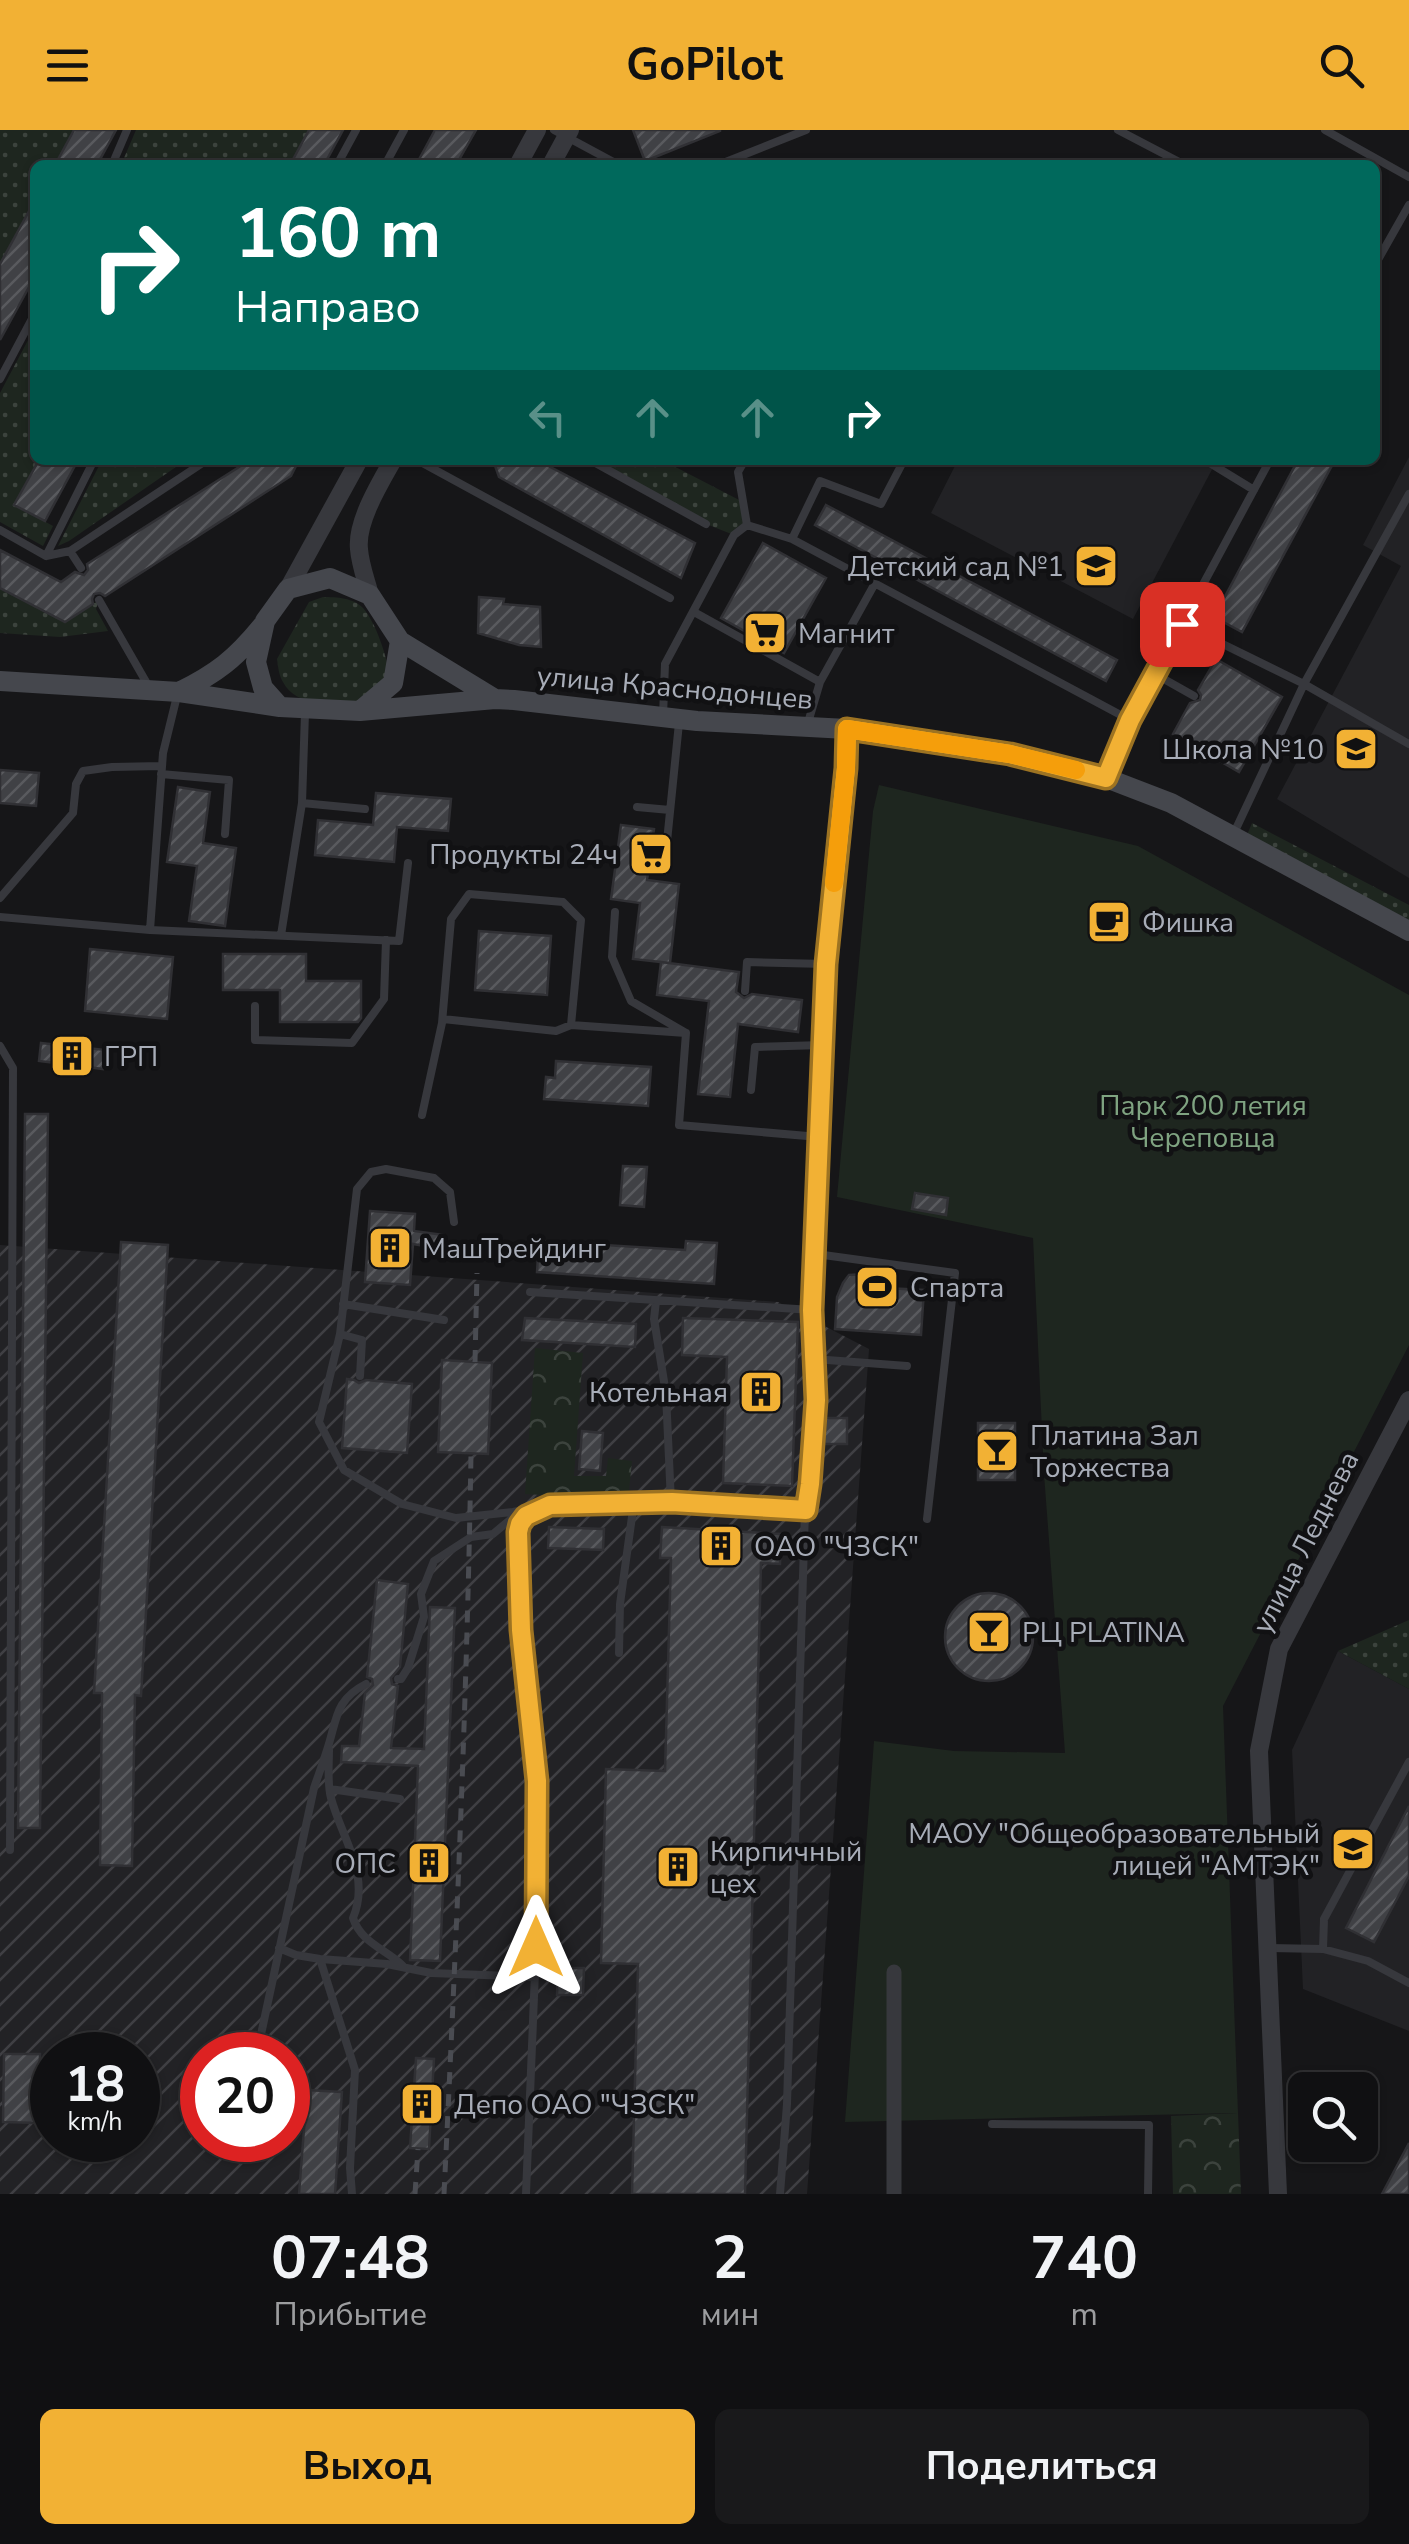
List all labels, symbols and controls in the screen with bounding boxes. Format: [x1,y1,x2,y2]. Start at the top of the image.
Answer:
text: GoPilot [626,35,783,96]
icon: menu [40,38,95,93]
icon: search [1314,38,1369,93]
text: 160 m [235,186,441,282]
icon: right [70,200,200,330]
text: Направо [235,277,421,338]
icon: left [520,390,575,445]
icon: ahead [625,390,680,445]
icon: ahead [730,390,785,445]
icon: right [835,390,890,445]
school or university icon: Детский сад №1 [1073,543,1119,589]
place label: Детский сад №1 [848,548,1064,586]
pin [1140,582,1225,667]
icon: arrive [1155,597,1210,652]
supermarket icon: Магнит [742,610,788,656]
place label: Магнит [798,615,895,653]
street label: улица Краснодонцев [536,657,814,719]
school or university icon: Школа №10 [1333,726,1379,772]
place label: Школа №10 [1162,731,1324,769]
supermarket icon: Продукты 24ч [628,831,674,877]
place label: Продукты 24ч [429,836,618,874]
cafe icon: Фишка [1086,899,1132,945]
place label: Фишка [1142,904,1234,942]
building icon: ГРП [49,1033,95,1079]
place label: ГРП [104,1038,158,1076]
park label: Парк 200 летия Череповца [1099,1087,1307,1157]
building icon: МашТрейдинг [367,1225,413,1271]
place label: МашТрейдинг [422,1230,606,1268]
sports icon: Спарта [854,1264,900,1310]
place label: Спарта [910,1269,1004,1307]
building icon: Котельная [738,1369,784,1415]
place label: Котельная [589,1374,728,1412]
place label: Платина Зал Торжества [1030,1417,1199,1487]
bar icon: Платина Зал Торжества [974,1428,1020,1474]
street label: улица Леднева [1244,1445,1368,1640]
building icon: ОАО "ЧЗСК" [698,1523,744,1569]
place label: ОАО "ЧЗСК" [754,1528,919,1566]
bar icon: РЦ PLATINA [966,1609,1012,1655]
place label: РЦ PLATINA [1022,1614,1185,1652]
place label: МАОУ "Общеобразовательный лицей "АМТЭК" [908,1815,1320,1885]
school or university icon: МАОУ "Общеобразовательный лицей "АМТЭК" [1330,1826,1376,1872]
place label: Кирпичный цех [710,1833,862,1903]
building icon: ОПС [406,1840,452,1886]
building icon: Кирпичный цех [655,1844,701,1890]
place label: ОПС [335,1845,396,1883]
position arrow [484,1895,588,1999]
speed limit sign: 20 [180,2032,310,2162]
text: 18 [65,2050,125,2119]
map controls [1288,2072,1378,2162]
button: search [1288,2072,1378,2162]
building icon: Депо ОАО "ЧЗСК" [399,2081,445,2127]
place label: Депо ОАО "ЧЗСК" [454,2086,695,2124]
text: km/h [67,2105,123,2139]
text: 07:48 [271,2217,430,2299]
text: 2 [712,2217,748,2299]
text: 740 [1030,2217,1138,2299]
text: Прибытие [274,2293,427,2336]
text: мин [701,2293,759,2336]
text: m [1070,2293,1098,2336]
button: Выход [40,2409,695,2524]
button: Поделиться [715,2409,1369,2524]

